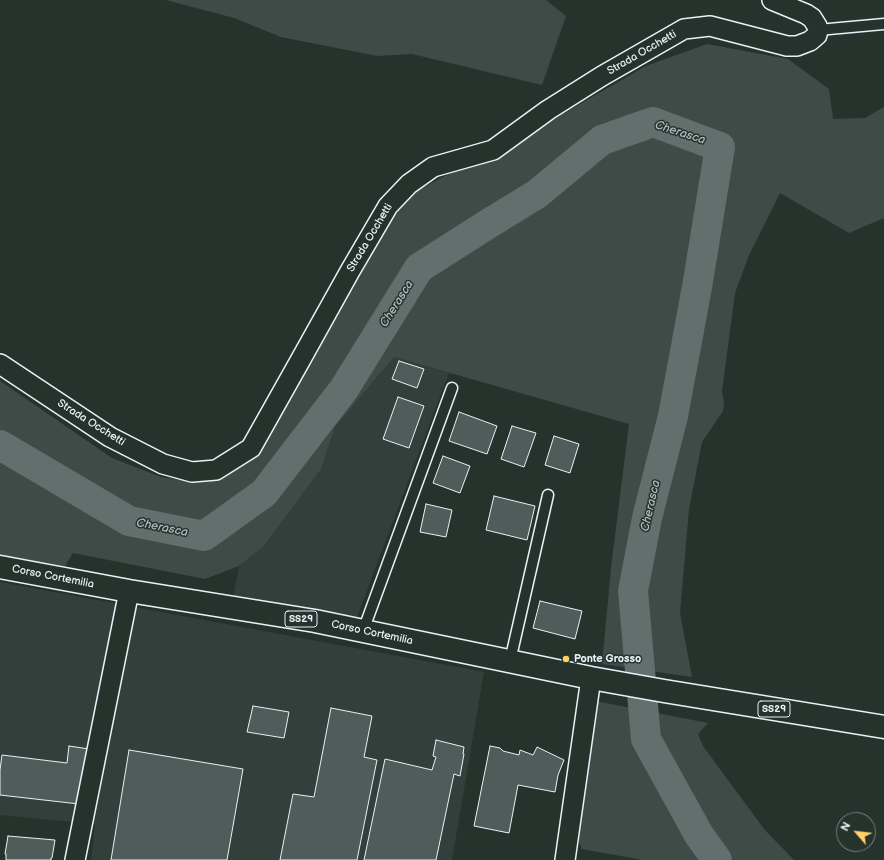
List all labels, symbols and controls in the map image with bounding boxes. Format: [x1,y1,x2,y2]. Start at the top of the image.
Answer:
street label: Strada Occhetti [605,28,679,78]
water label: Cherasca [653,118,707,148]
street label: Strada Occhetti [344,201,396,275]
water label: Cherasca [377,278,417,330]
street label: Strada Occhetti [55,397,127,449]
water label: Cherasca [638,479,664,533]
water label: Cherasca [135,516,189,540]
street label: Corso Cortemilia [11,563,95,591]
road number: SS29 [285,611,317,627]
street label: Corso Cortemilia [330,618,414,648]
place label: Ponte Grosso [574,652,641,666]
marker: Ponte Grosso [561,654,571,664]
road number: SS29 [758,701,790,717]
north arrow [836,812,876,852]
text: N [838,820,854,833]

